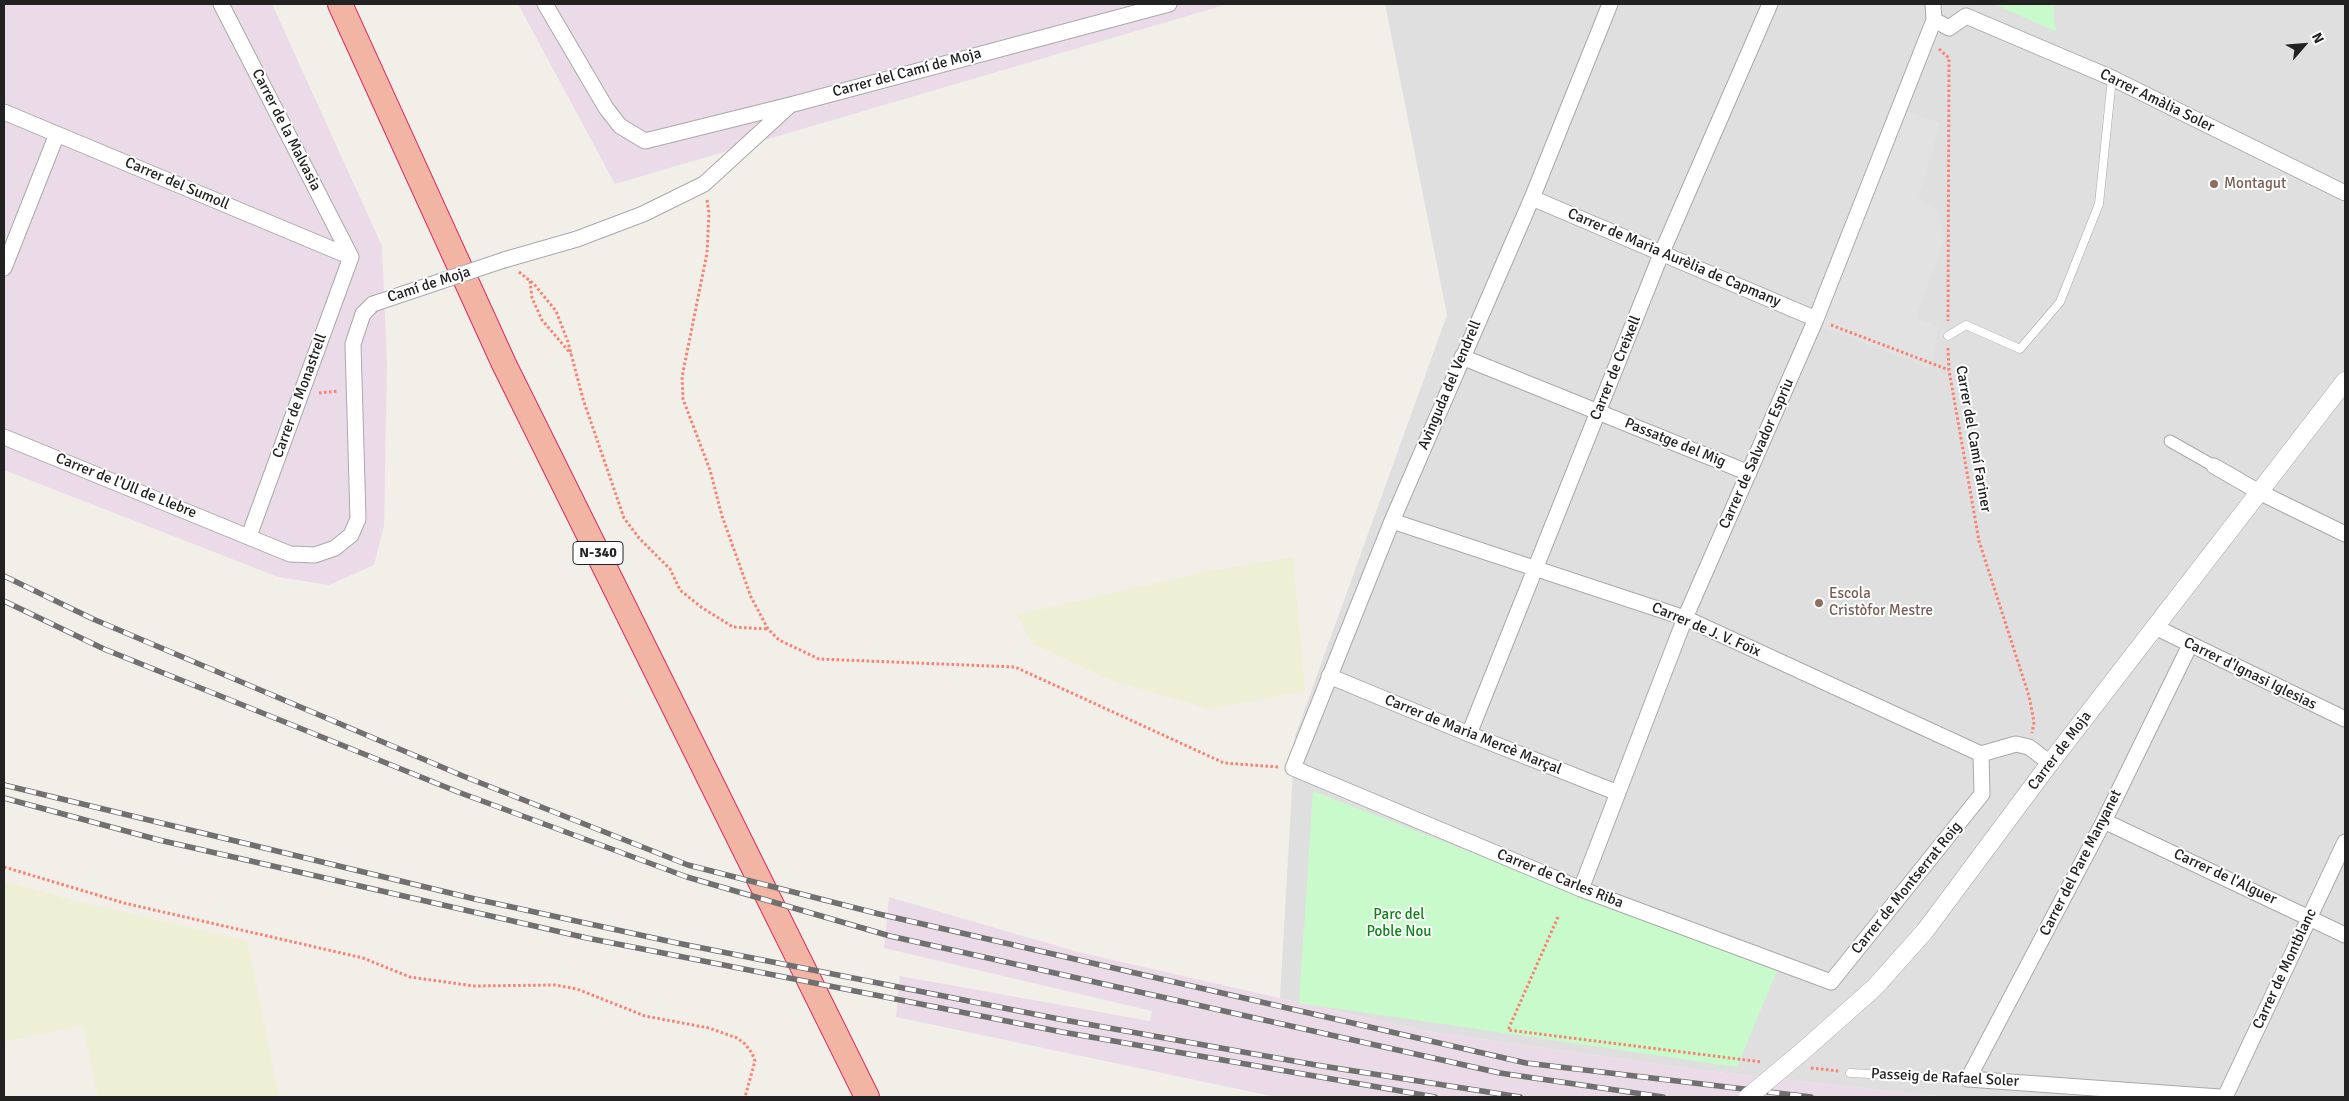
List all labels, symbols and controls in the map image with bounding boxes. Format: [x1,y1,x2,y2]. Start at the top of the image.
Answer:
north arrow [2279,20,2329,70]
text: N [2308,30,2328,46]
street label: Carrer del Camí de Moja [831,44,983,102]
street label: Carrer Amàlia Soler [2097,65,2217,137]
street label: Carrer de la Malvasia [247,66,325,194]
street label: Carrer del Sumoll [122,154,232,214]
place label: Montagut [2224,175,2286,193]
marker: Montagut [2208,178,2220,190]
street label: Carrer de Maria Aurèlia de Capmany [1565,205,1783,311]
street label: Camí de Moja [385,263,473,307]
street label: Carrer de Creixell [1587,313,1645,423]
street label: Avinguda del Vendrell [1415,318,1485,452]
street label: Carrer de Monastrell [269,331,331,461]
street label: Carrer del Camí Fariner [1951,364,1995,514]
street label: Carrer de Salvador Espriu [1716,376,1798,532]
street label: Passatge del Mig [1622,415,1728,471]
street label: Carrer de l'Ull de Llebre [53,450,199,522]
road number: N-340 [573,542,623,564]
place label: Escola Cristòfor Mestre [1829,585,1933,620]
marker: Escola Cristòfor Mestre [1813,597,1825,609]
street label: Carrer de J. V. Foix [1649,599,1763,661]
street label: Carrer d'Ignasi Iglesias [2181,634,2319,714]
street label: Carrer de Maria Mercè Marçal [1382,691,1564,779]
street label: Carrer de Moja [2025,708,2095,794]
street label: Carrer del Pare Manyanet [2036,787,2126,939]
street label: Carrer de Montserrat Roig [1848,818,1966,958]
street label: Carrer de Carles Riba [1494,845,1626,913]
street label: Carrer de l'Alguer [2170,845,2280,909]
park label: Parc del Poble Nou [1366,906,1432,941]
street label: Carrer de Montblanc [2249,906,2321,1032]
street label: Passeig de Rafael Soler [1871,1065,2019,1091]

